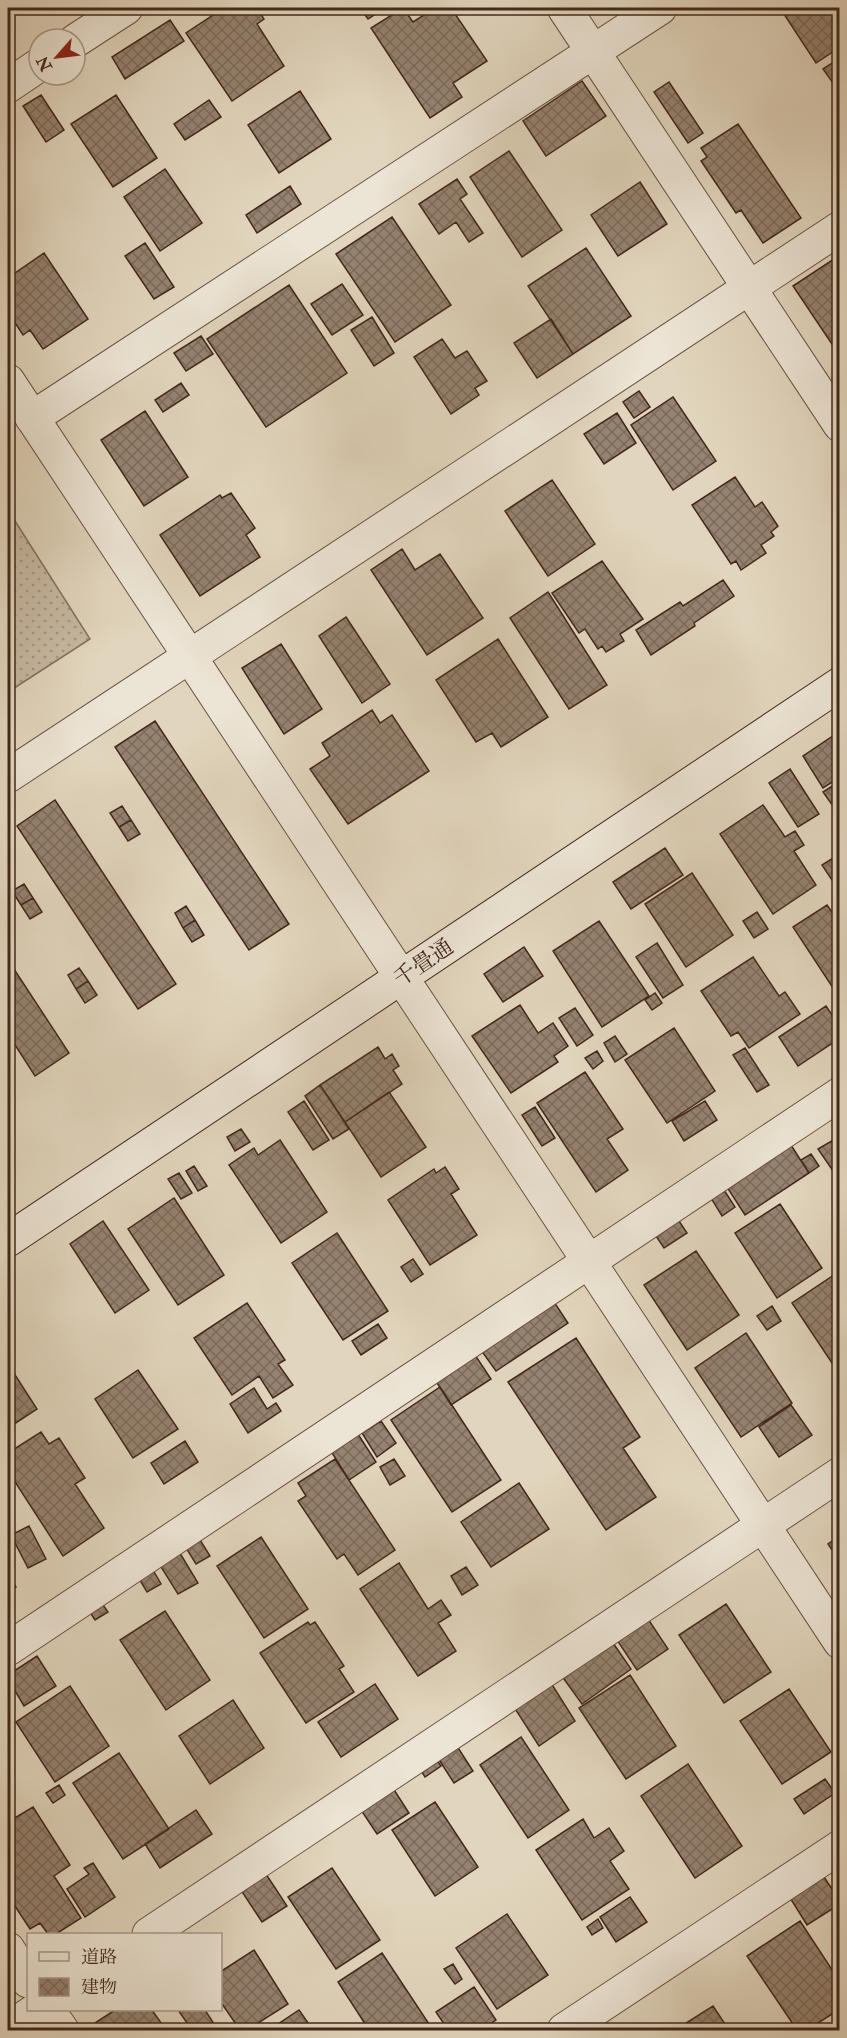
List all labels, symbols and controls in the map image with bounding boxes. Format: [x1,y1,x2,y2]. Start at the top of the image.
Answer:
north arrow [27,27,87,87]
text: N [32,52,57,75]
street label: 千畳通 [388,933,459,993]
legend [27,1933,222,2011]
text: 道路 [81,1946,117,1969]
text: 建物 [81,1976,117,1999]

